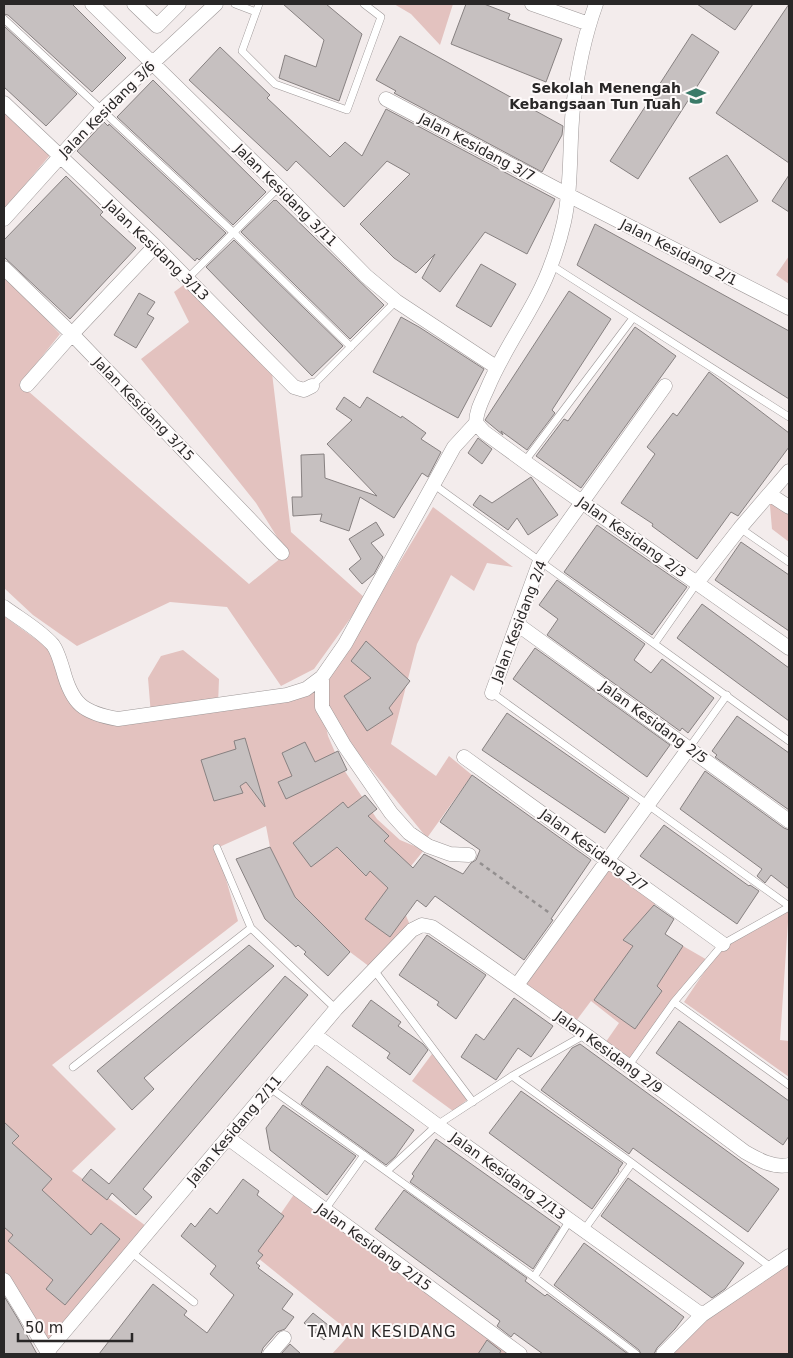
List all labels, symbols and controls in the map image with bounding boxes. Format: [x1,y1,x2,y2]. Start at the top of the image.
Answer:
street label: Jalan Kesidang 3/6 [55,58,158,161]
place label: Sekolah Menengah Kebangsaan Tun Tuah [509,80,681,112]
school or university icon: Sekolah Menengah Kebangsaan Tun Tuah [685,85,707,107]
street label: Jalan Kesidang 3/7 [415,109,538,184]
street label: Jalan Kesidang 3/11 [231,140,340,249]
street label: Jalan Kesidang 3/13 [101,196,212,304]
street label: Jalan Kesidang 2/1 [617,215,740,288]
street label: Jalan Kesidang 3/15 [90,353,198,464]
street label: Jalan Kesidang 2/3 [574,493,689,581]
street label: Jalan Kesidang 2/4 [488,558,550,685]
street label: Jalan Kesidang 2/5 [596,677,711,766]
street label: Jalan Kesidang 2/7 [536,805,651,894]
street label: Jalan Kesidang 2/9 [551,1007,666,1096]
street label: Jalan Kesidang 2/11 [183,1072,284,1189]
street label: Jalan Kesidang 2/13 [447,1128,568,1223]
street label: Jalan Kesidang 2/15 [313,1199,434,1294]
scale bar [18,1310,131,1342]
text: 50 m [25,1319,63,1337]
district label: TAMAN KESIDANG [306,1323,457,1341]

